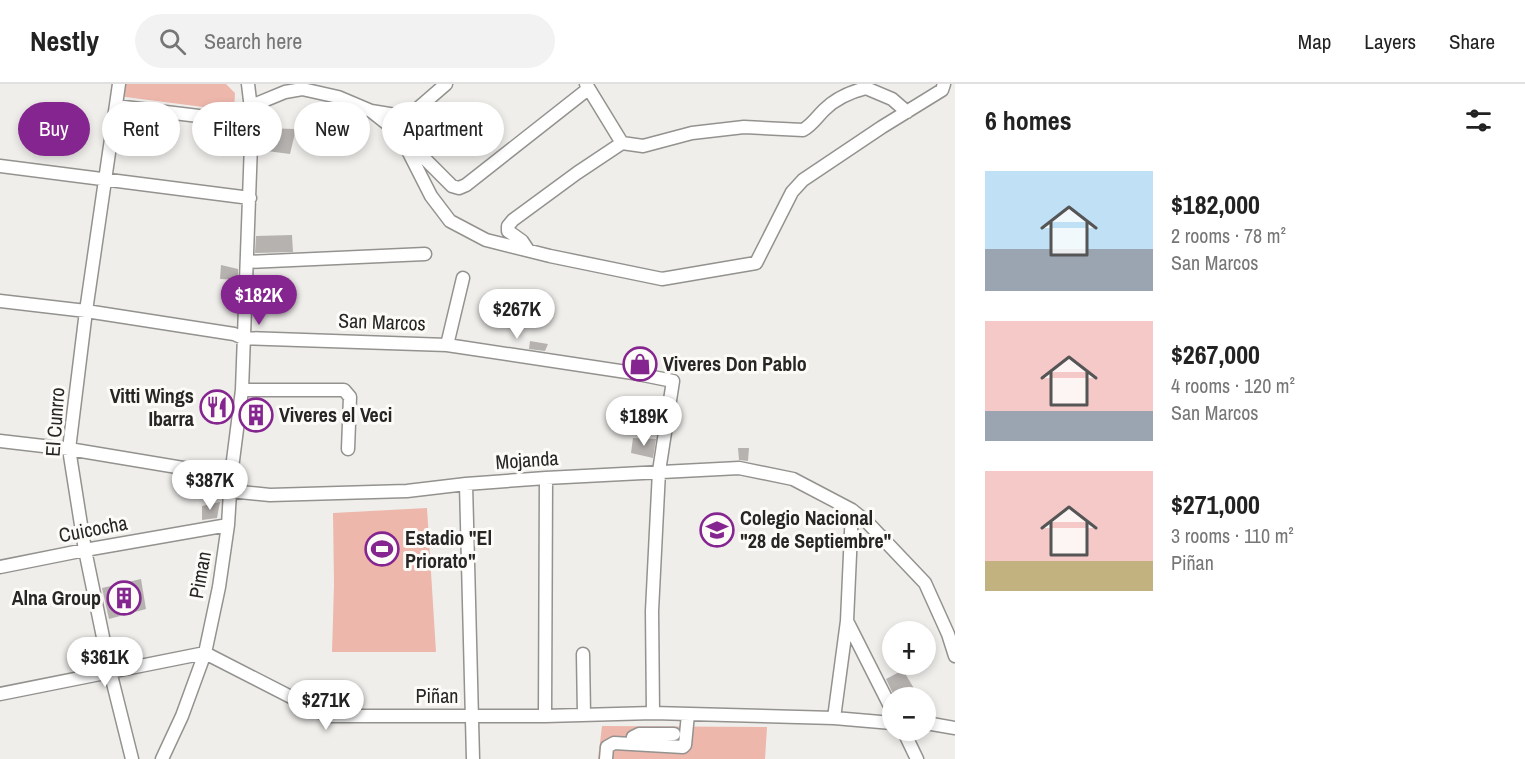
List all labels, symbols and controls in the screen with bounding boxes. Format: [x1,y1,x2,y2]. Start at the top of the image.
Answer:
search box [135,14,555,68]
text: Nestly [30,22,99,60]
icon: search [156,25,189,58]
text: Search here [204,26,302,56]
text: Map [1298,27,1331,56]
text: Layers [1364,27,1416,56]
text: Share [1449,27,1495,56]
chip: Buy [18,102,90,156]
chip: Rent [102,102,180,156]
chip: Filters [192,102,282,156]
chip: New [294,102,370,156]
chip: Apartment [382,102,504,156]
text: 6 homes [985,103,1072,138]
icon: filters [1462,104,1495,137]
text: $182,000 [1171,187,1260,222]
icon: home [1033,195,1105,267]
text: 2 rooms · 78 m² [1171,222,1286,249]
text: San Marcos [1171,249,1259,276]
pin: $182K [217,275,301,326]
text: $182K [235,281,283,308]
pin: $267K [475,289,559,340]
text: $267K [493,295,541,322]
street label: San Marcos [338,306,426,337]
text: $267,000 [1171,337,1260,372]
icon: home [1033,345,1105,417]
shop icon: Viveres Don Pablo [622,346,658,382]
place label: Viveres Don Pablo [663,350,807,377]
text: 4 rooms · 120 m² [1171,372,1295,399]
place label: Vitti Wings Ibarra [110,382,194,432]
street label: El Cunrro [39,386,70,457]
restaurant icon: Vitti Wings Ibarra [199,389,235,425]
pin: $189K [602,396,686,447]
building icon: Viveres el Veci [238,397,274,433]
text: San Marcos [1171,399,1259,426]
place label: Viveres el Veci [279,401,392,428]
text: $189K [620,402,668,429]
street label: Mojanda [495,444,559,475]
pin: $387K [168,460,252,511]
text: $387K [186,466,234,493]
text: $271,000 [1171,487,1260,522]
icon: home [1033,495,1105,567]
place label: Colegio Nacional "28 de Septiembre" [740,504,891,554]
street label: Cuicocha [56,509,129,548]
school or university icon: Colegio Nacional "28 de Septiembre" [699,512,735,548]
text: 3 rooms · 110 m² [1171,522,1294,549]
place label: Estadio "El Priorato" [405,524,492,574]
sports icon: Estadio "El Priorato" [364,531,400,567]
street label: Piman [182,549,217,601]
text: Piñan [1171,549,1214,576]
building icon: Alna Group [106,580,142,616]
place label: Alna Group [12,584,101,611]
map controls [882,621,936,741]
button: + [882,621,936,675]
pin: $361K [63,637,147,688]
text: $361K [81,643,129,670]
pin: $271K [284,680,368,731]
street label: Piñan [416,682,458,709]
text: $271K [302,686,350,713]
button: − [882,687,936,741]

